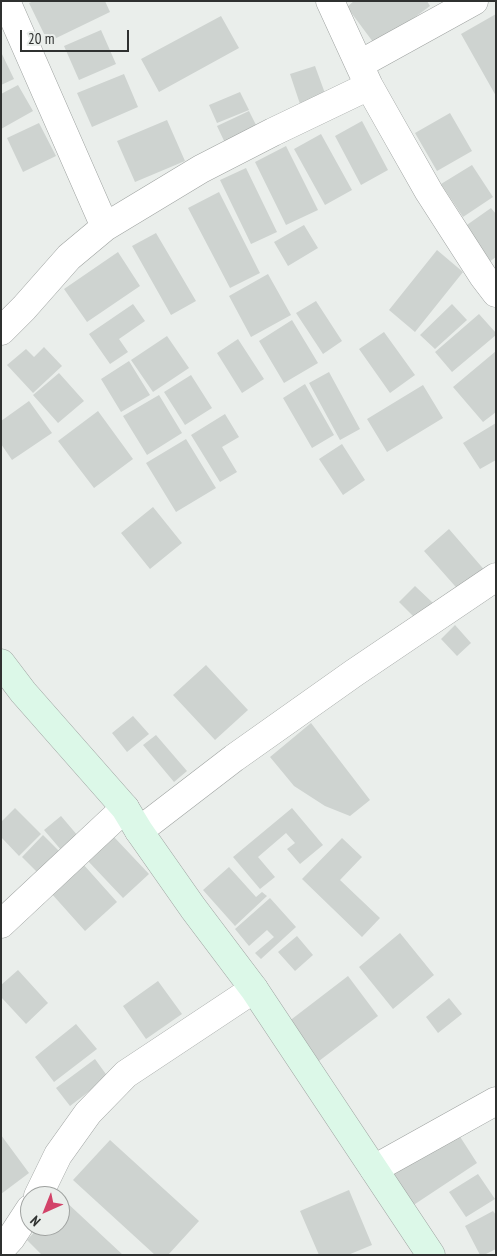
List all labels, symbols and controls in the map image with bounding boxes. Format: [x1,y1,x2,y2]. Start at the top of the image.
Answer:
scale bar [22,20,131,52]
text: 20 m [28,29,54,48]
north arrow [20,1186,70,1236]
text: N [26,1212,44,1230]

